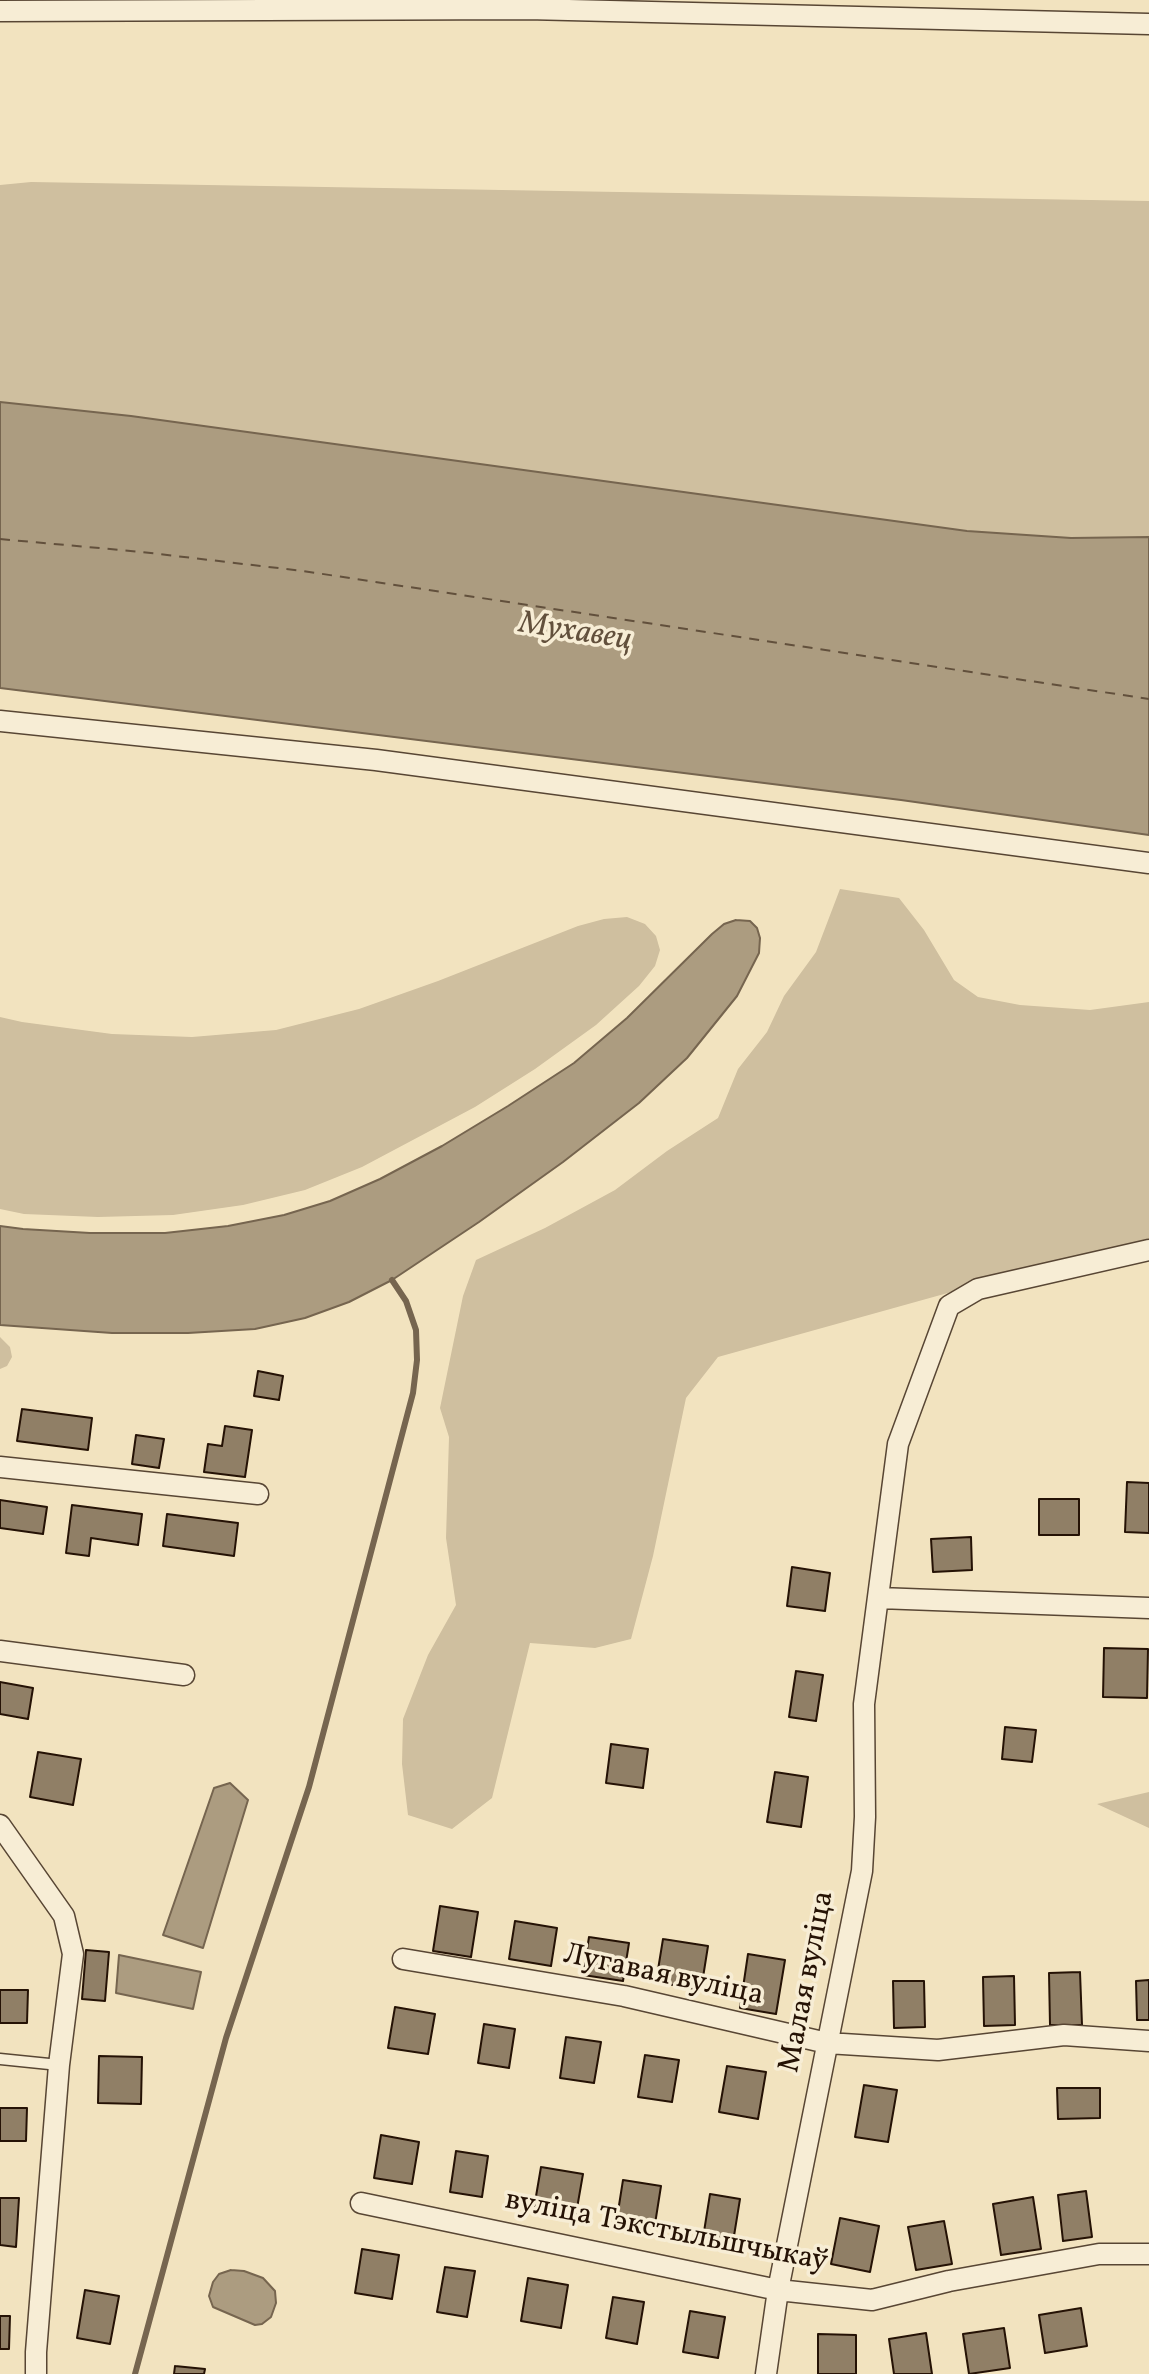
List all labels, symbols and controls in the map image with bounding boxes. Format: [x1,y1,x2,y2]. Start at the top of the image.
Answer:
water label: Мухавец [516,606,634,662]
street label: Малая вуліца [774,1888,844,2076]
street label: Лугавая вуліца [560,1938,766,2016]
street label: вуліца Тэкстыльшчыкаў [502,2184,830,2282]

